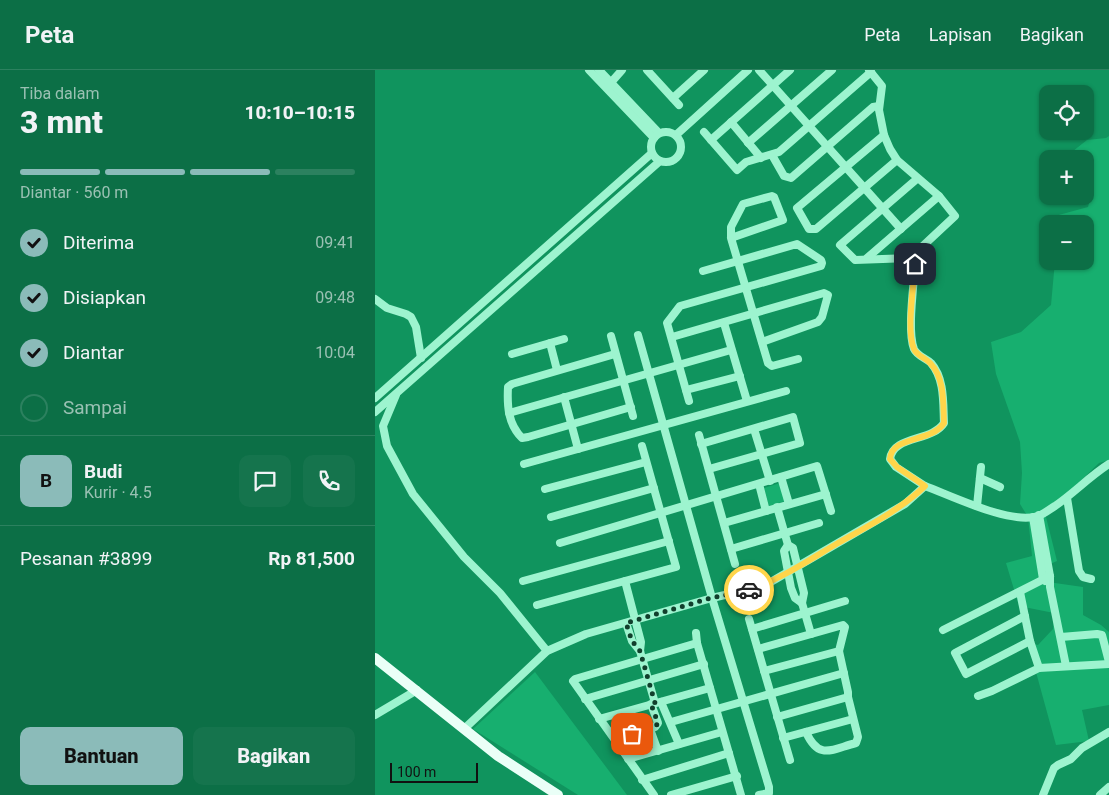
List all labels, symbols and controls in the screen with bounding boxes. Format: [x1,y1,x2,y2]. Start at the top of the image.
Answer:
text: Peta [25,21,74,49]
text: Peta [864,24,901,45]
text: Lapisan [929,24,992,45]
text: Bagikan [1020,24,1084,45]
text: Tiba dalam [20,84,99,103]
map controls [1039,85,1094,270]
button: locate [1039,85,1094,140]
text: 10:10–10:15 [244,101,355,124]
text: 3 mnt [20,103,103,141]
button: + [1039,150,1094,205]
text: Diantar · 560 m [20,183,128,202]
button: − [1039,215,1094,270]
icon: check [20,229,48,257]
text: Diterima [63,231,134,254]
text: 09:41 [315,233,355,252]
pin [894,243,936,285]
icon: home [901,250,929,278]
icon: check [20,284,48,312]
text: Disiapkan [63,286,146,309]
text: 09:48 [315,288,355,307]
icon: check [20,339,48,367]
text: Diantar [63,341,124,364]
text: 10:04 [315,343,355,362]
text: Sampai [63,396,127,419]
button: chat [239,455,291,507]
button: phone [303,455,355,507]
text: Budi [84,460,123,483]
text: B [40,469,52,492]
text: Kurir · 4.5 [84,483,152,502]
text: Pesanan #3899 [20,547,153,570]
text: Rp 81,500 [268,547,355,570]
courier [724,565,774,615]
icon: car [735,576,763,604]
pin [611,713,653,755]
icon: bag [618,720,646,748]
button: Bantuan [20,727,183,785]
button: Bagikan [193,727,355,785]
scale bar [390,760,477,783]
text: 100 m [397,764,436,780]

